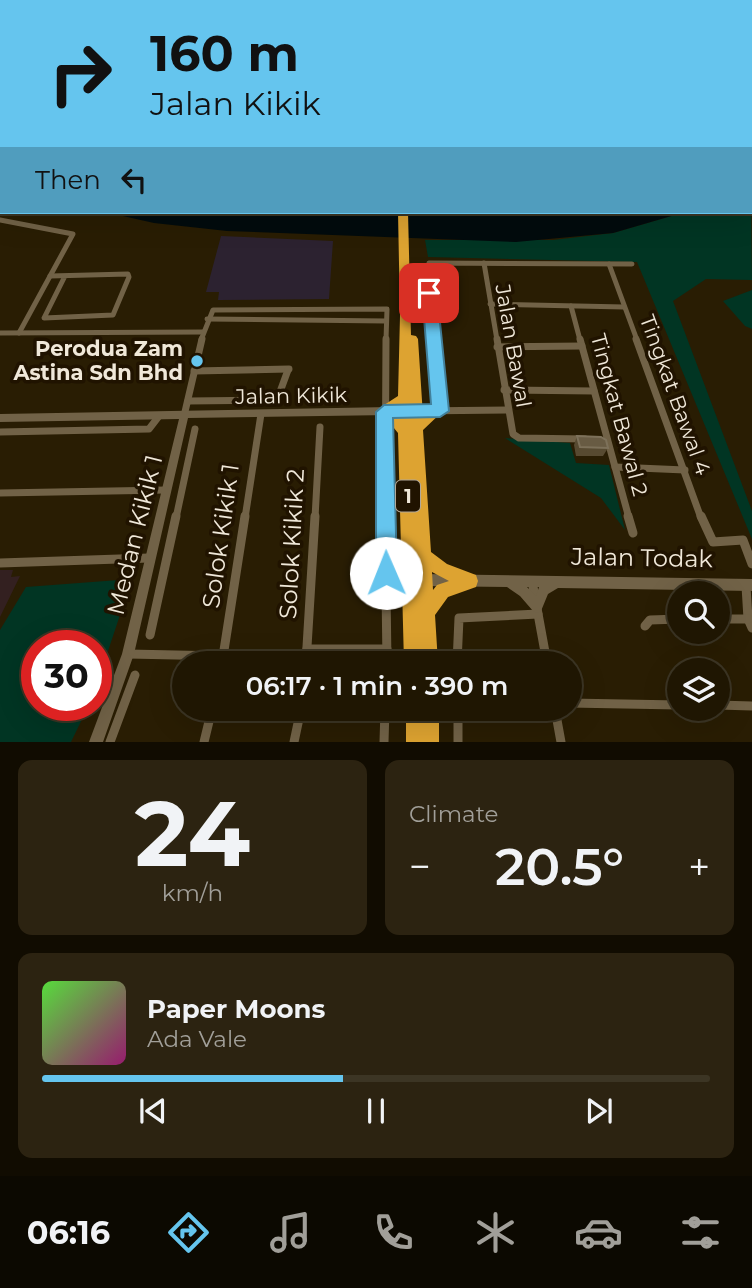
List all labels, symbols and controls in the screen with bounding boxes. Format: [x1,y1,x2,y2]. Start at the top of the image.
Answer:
text: 160 m [150,24,299,83]
icon: right [35,28,126,119]
text: Jalan Kikik [150,84,321,123]
icon: left [115,161,153,199]
text: Then [35,164,101,196]
pin [399,263,459,323]
icon: arrive [410,274,448,312]
street label: Jalan Bawal [490,281,537,410]
street label: Tingkat Bawal 4 [635,311,716,478]
street label: Tingkat Bawal 2 [586,331,653,499]
place label: Perodua Zam Astina Sdn Bhd [12,336,183,385]
marker: Perodua Zam Astina Sdn Bhd [189,353,205,369]
street label: Jalan Kikik [234,382,348,409]
street label: Medan Kikik 1 [101,452,168,618]
street label: Solok Kikik 1 [196,462,245,610]
street label: Solok Kikik 2 [273,468,310,620]
road number: 1 [396,481,420,512]
position arrow [349,536,423,610]
street label: Jalan Todak [570,542,714,573]
map controls [667,581,730,721]
button: search [667,581,730,644]
speed limit sign: 30 [21,630,112,721]
button: layers [667,658,730,721]
text: 06:17 · 1 min · 390 m [246,670,508,702]
text: 24 [135,778,250,889]
text: Climate [409,800,498,828]
text: 20.5° [495,835,624,898]
text: − [409,843,431,890]
text: + [688,843,710,890]
text: km/h [162,879,223,907]
text: Paper Moons [147,993,325,1025]
text: Ada Vale [147,1025,247,1053]
icon: previous [134,1092,172,1130]
icon: pause [357,1092,395,1130]
icon: next [580,1092,618,1130]
icon: directions [164,1208,213,1257]
icon: music [266,1208,315,1257]
icon: phone [369,1208,418,1257]
icon: climate [471,1208,520,1257]
icon: car [574,1208,623,1257]
icon: filters [676,1208,725,1257]
text: 06:16 [27,1213,110,1252]

